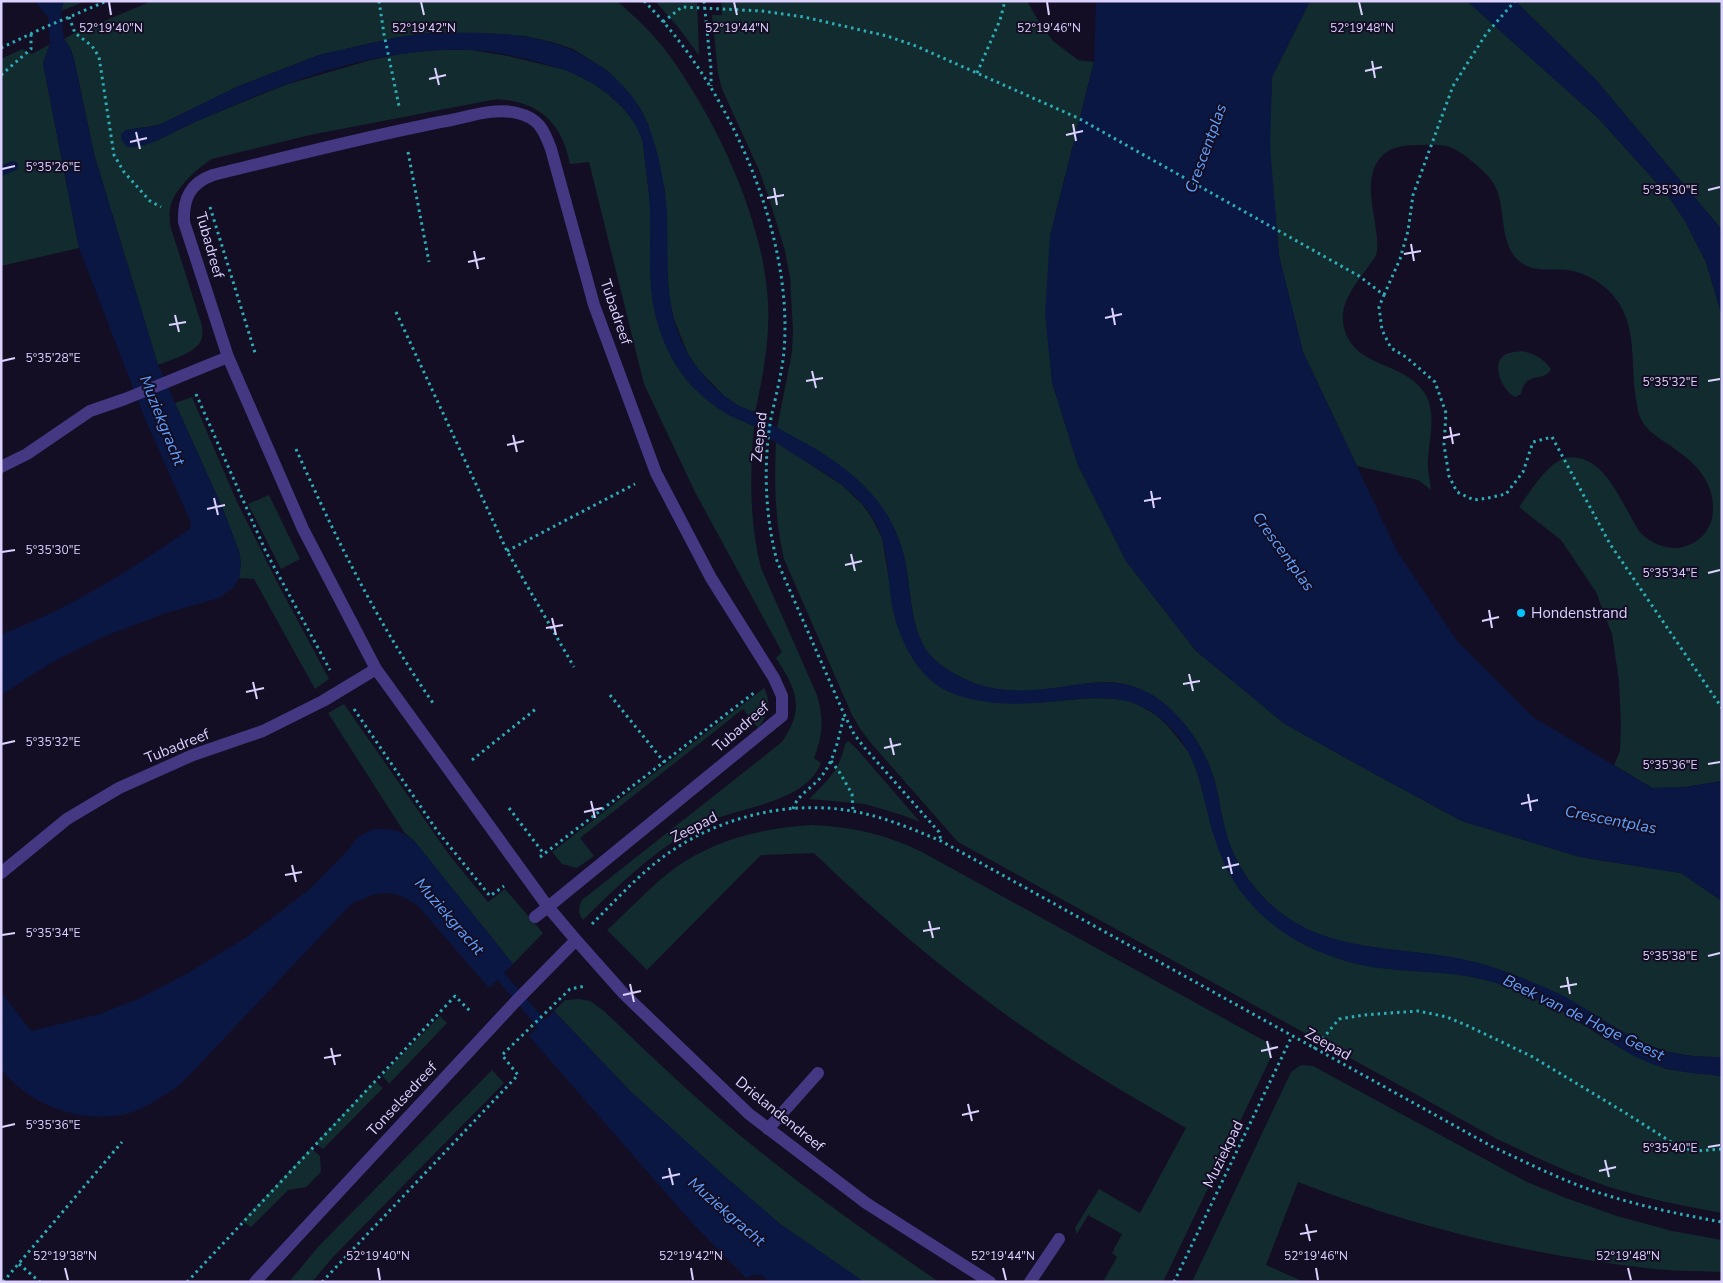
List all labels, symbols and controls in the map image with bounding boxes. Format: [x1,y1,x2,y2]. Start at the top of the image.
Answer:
text: 52°19'40"N [79,20,143,36]
text: 52°19'42"N [392,20,456,36]
text: 52°19'44"N [705,20,769,36]
text: 52°19'46"N [1017,20,1081,36]
text: 52°19'48"N [1330,20,1394,36]
water label: Crescentplas [1180,100,1232,196]
text: 5°35'26"E [26,159,80,175]
text: 5°35'30"E [1643,182,1697,198]
street label: Tubadreef [191,210,229,281]
street label: Tubadreef [595,277,637,348]
text: 5°35'28"E [26,350,80,366]
water label: Muziekgracht [134,372,190,469]
text: 5°35'32"E [1643,374,1697,390]
street label: Zeepad [746,411,772,463]
water label: Crescentplas [1247,507,1320,596]
text: 5°35'30"E [26,542,80,558]
text: 5°35'34"E [1643,565,1697,581]
place label: Hondenstrand [1531,603,1627,623]
marker: Hondenstrand [1515,607,1527,619]
street label: Tubadreef [709,696,774,757]
street label: Tubadreef [142,724,213,768]
text: 5°35'32"E [26,734,80,750]
text: 5°35'36"E [1643,757,1697,773]
water label: Crescentplas [1563,800,1659,840]
street label: Zeepad [667,807,721,847]
water label: Muziekgracht [410,873,489,960]
text: 5°35'34"E [26,925,80,941]
text: 5°35'38"E [1643,948,1697,964]
water label: Beek van de Hoge Geest [1499,969,1668,1067]
street label: Zeepad [1301,1023,1355,1065]
street label: Tonselsedreef [362,1057,442,1140]
street label: Drielandendreef [731,1072,829,1157]
text: 5°35'36"E [26,1117,80,1133]
street label: Muziekpad [1198,1117,1248,1191]
text: 5°35'40"E [1643,1140,1697,1156]
water label: Muziekgracht [683,1172,770,1252]
text: 52°19'38"N [33,1248,97,1264]
text: 52°19'40"N [346,1248,410,1264]
text: 52°19'42"N [659,1248,723,1264]
text: 52°19'44"N [971,1248,1035,1264]
text: 52°19'46"N [1284,1248,1348,1264]
text: 52°19'48"N [1596,1248,1660,1264]

